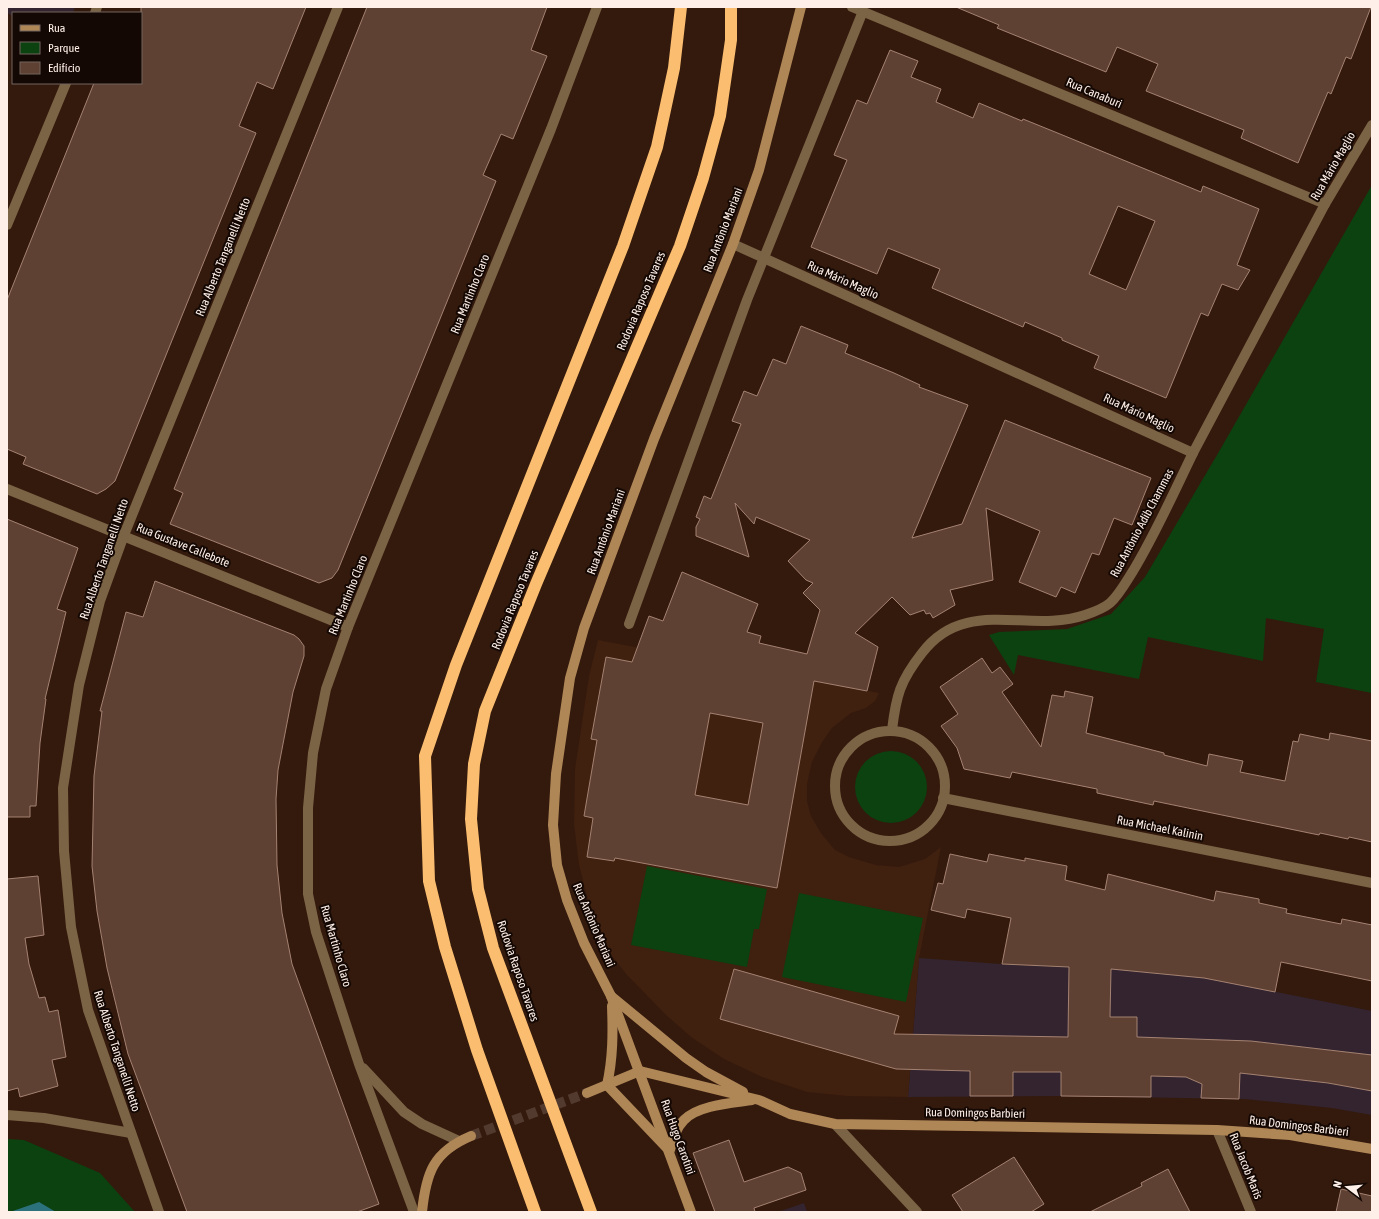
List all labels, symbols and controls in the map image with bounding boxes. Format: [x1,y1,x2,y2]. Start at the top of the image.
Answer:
legend [12,12,142,84]
text: Rua [48,21,65,35]
text: Parque [48,41,80,55]
text: Edifício [48,61,81,75]
street label: Rua Canaburi [1064,75,1124,111]
street label: Rua Mário Maglio [1308,129,1358,203]
street label: Rua Antônio Mariani [700,186,746,274]
street label: Rua Alberto Tanganelli Netto [193,195,253,318]
street label: Rodovia Raposo Tavares [614,250,668,352]
street label: Rua Martinho Claro [448,252,492,336]
street label: Rua Mário Maglio [805,258,881,302]
street label: Rua Mário Maglio [1101,390,1177,436]
street label: Rua Antônio Adib Chammas [1107,466,1177,580]
street label: Rua Antônio Mariani [584,487,628,577]
street label: Rua Alberto Tanganelli Netto [77,497,131,621]
street label: Rua Gustave Callebote [134,520,232,570]
street label: Rodovia Raposo Tavares [489,548,541,652]
street label: Rua Martinho Claro [326,553,370,637]
street label: Rua Michael Kalinin [1116,813,1204,843]
street label: Rua Antônio Mariani [570,881,618,969]
street label: Rua Martinho Claro [318,903,354,989]
street label: Rodovia Raposo Tavares [494,919,542,1023]
street label: Rua Alberto Tanganelli Netto [91,989,143,1114]
street label: Rua Hugo Carotini [658,1098,698,1176]
street label: Rua Domingos Barbieri [925,1105,1025,1121]
street label: Rua Domingos Barbieri [1248,1113,1350,1139]
street label: Rua Jacob Maris [1226,1131,1266,1201]
north arrow [1327,1167,1367,1207]
text: N [1331,1179,1344,1189]

